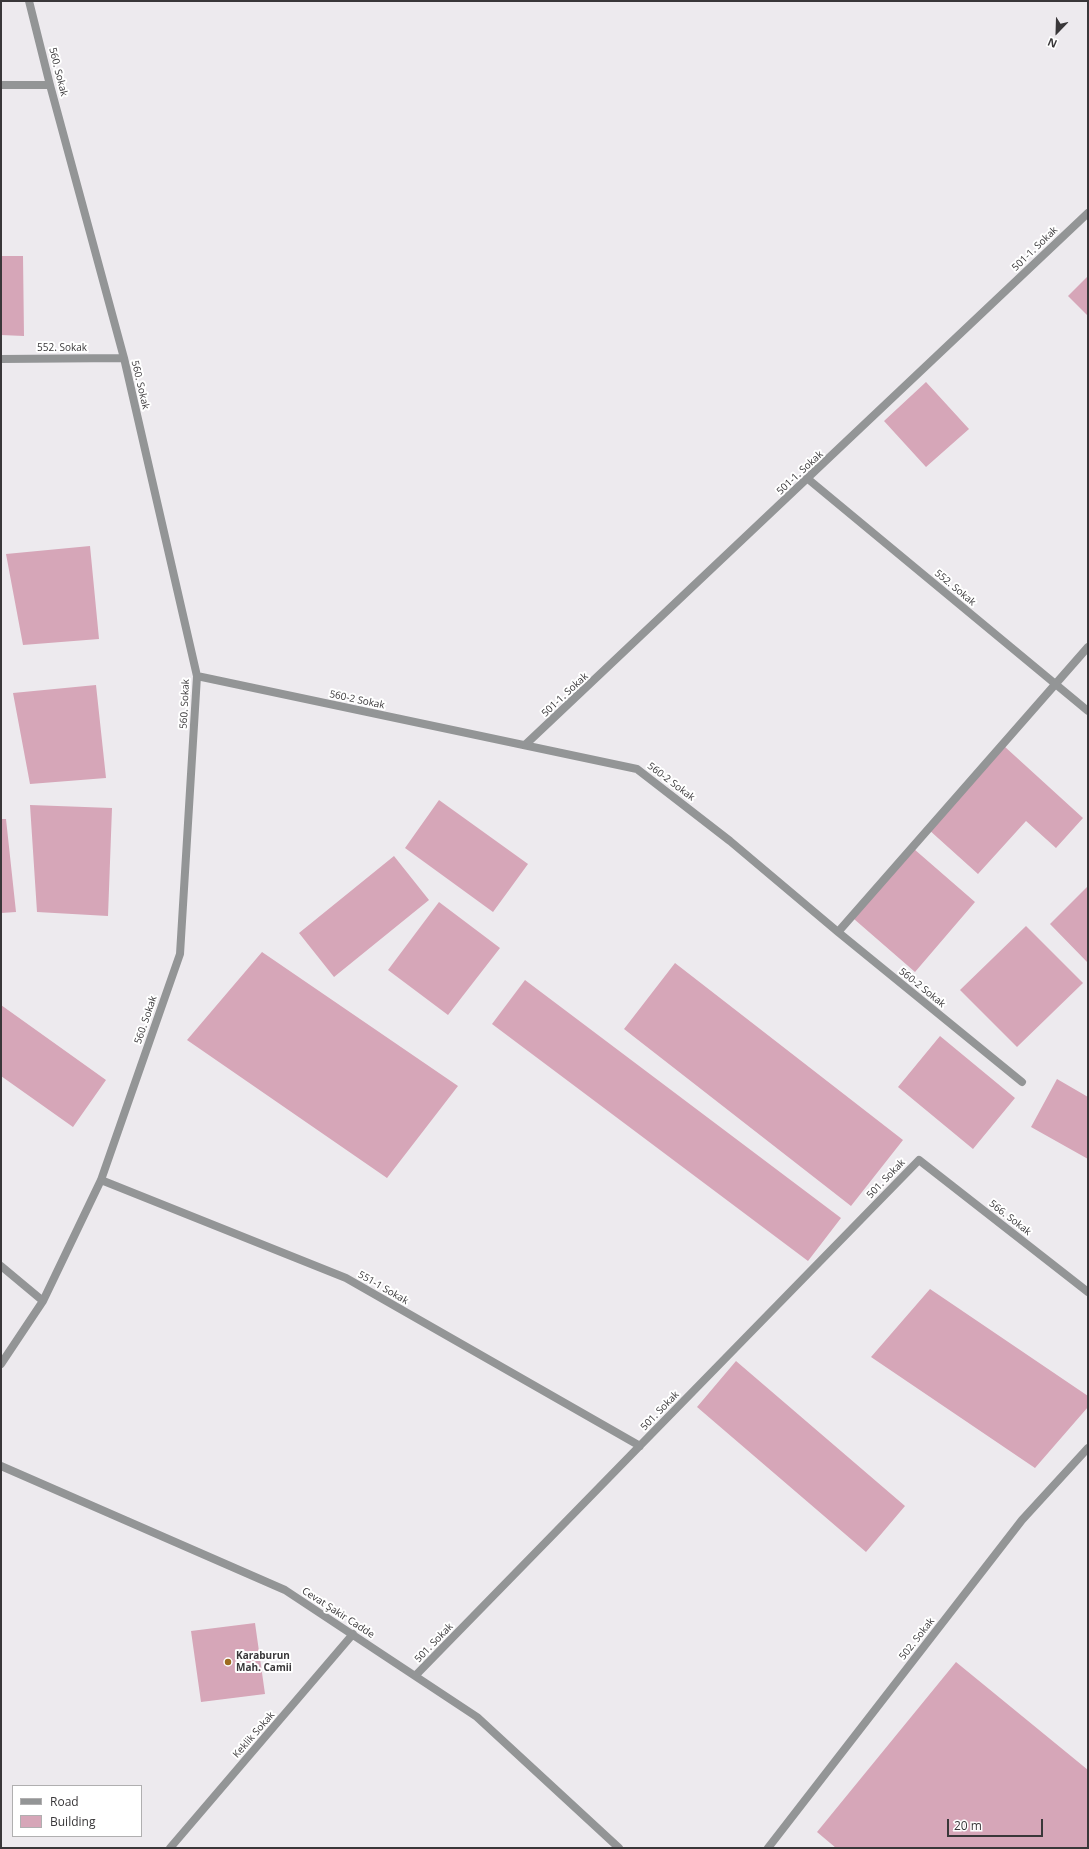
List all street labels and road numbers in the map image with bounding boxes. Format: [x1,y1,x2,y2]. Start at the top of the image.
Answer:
street label: 560. Sokak [46,46,70,98]
street label: 501-1. Sokak [1010,224,1060,274]
street label: 552. Sokak [37,342,87,354]
street label: 560. Sokak [129,359,151,411]
street label: 501-1. Sokak [774,449,826,497]
street label: 552. Sokak [932,567,978,609]
street label: 501-1. Sokak [539,671,591,719]
street label: 560. Sokak [178,679,192,729]
street label: 560-2 Sokak [328,688,386,712]
street label: 560-2 Sokak [645,760,697,804]
street label: 560-2 Sokak [896,966,948,1010]
street label: 560. Sokak [132,994,160,1046]
street label: 501. Sokak [864,1157,908,1201]
street label: 566. Sokak [987,1198,1033,1238]
street label: 551-1 Sokak [356,1269,410,1307]
street label: 501. Sokak [638,1389,682,1433]
street label: Cevat Şakir Cadde [300,1585,376,1641]
street label: 502. Sokak [897,1616,937,1662]
street label: 501. Sokak [412,1621,456,1665]
street label: Keklik Sokak [231,1709,277,1761]

